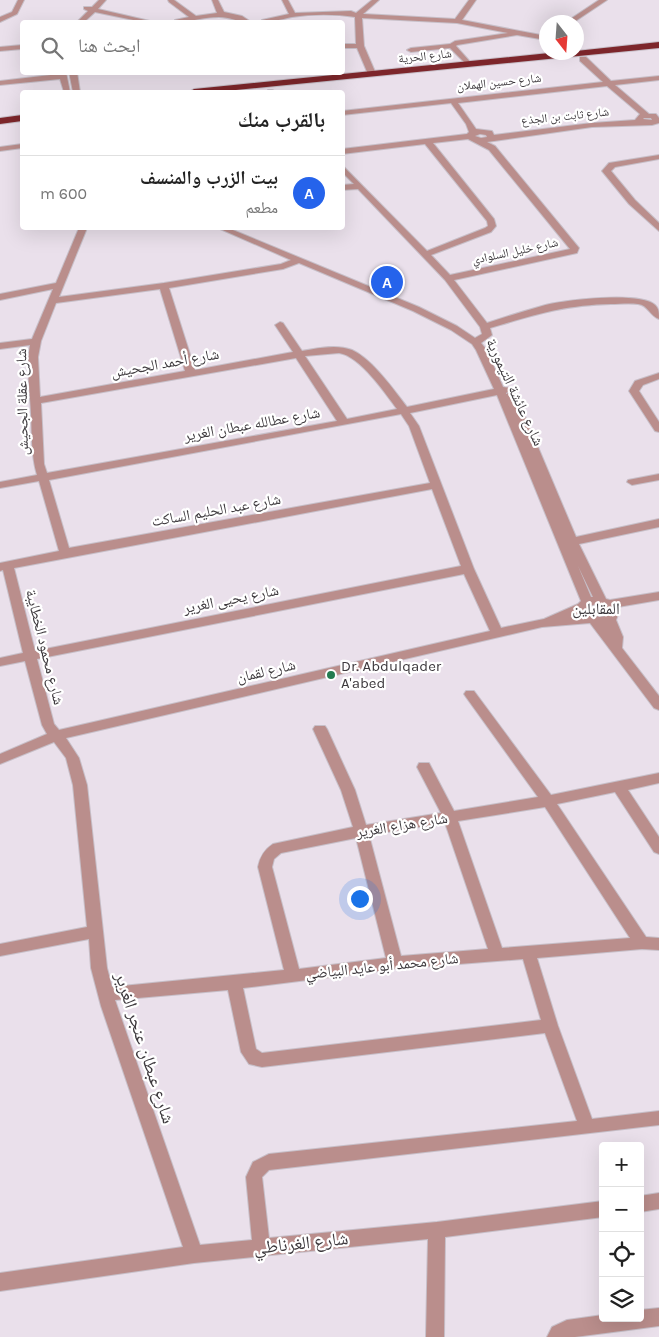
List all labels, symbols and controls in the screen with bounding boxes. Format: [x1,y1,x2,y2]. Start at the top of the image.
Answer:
north arrow [539,15,584,60]
search box [20,20,345,75]
icon: search [38,34,66,62]
text: ابحث هنا [78,35,140,57]
street label: شارع الحرية [398,46,453,67]
street label: شارع حسين الهملان [456,71,542,94]
street label: شارع ثابت بن الجذع [520,104,610,129]
text: بالقرب منك [238,108,325,132]
text: بيت الزرب والمنسف [140,167,278,189]
text: 600 m [40,184,87,203]
text: A [304,184,314,203]
text: مطعم [246,198,278,217]
street label: شارع خليل السلوادي [471,235,560,270]
pin: A [371,263,403,301]
street label: شارع عائشة التيمورية [481,335,548,449]
street label: شارع أحمد الجحيش [110,345,221,382]
street label: شارع عقلة الجحيش [12,348,33,456]
street label: شارع عطالله عبطان الغرير [182,403,322,446]
street label: شارع عبد الحليم الساكت [150,490,282,531]
street label: شارع يحيى الغرير [181,581,280,618]
street label: شارع محمود الخطايبة [21,587,68,707]
district label: المقابلين [572,599,620,619]
street label: شارع لقمان [235,655,298,687]
place label: Dr. Abdulqader A'abed [341,657,442,692]
marker: Dr. Abdulqader A'abed [325,669,337,681]
street label: شارع هزاع الغرير [354,809,449,842]
your location [347,886,373,912]
street label: شارع محمد أبو عايد البياضي [305,949,460,986]
street label: شارع عبطان عنجر الغرير [110,969,180,1126]
map controls [599,1142,644,1322]
button: + [599,1142,644,1187]
button: − [599,1187,644,1232]
street label: شارع الغرناطي [253,1227,350,1262]
button: locate [599,1232,644,1277]
button: layers [599,1277,644,1322]

